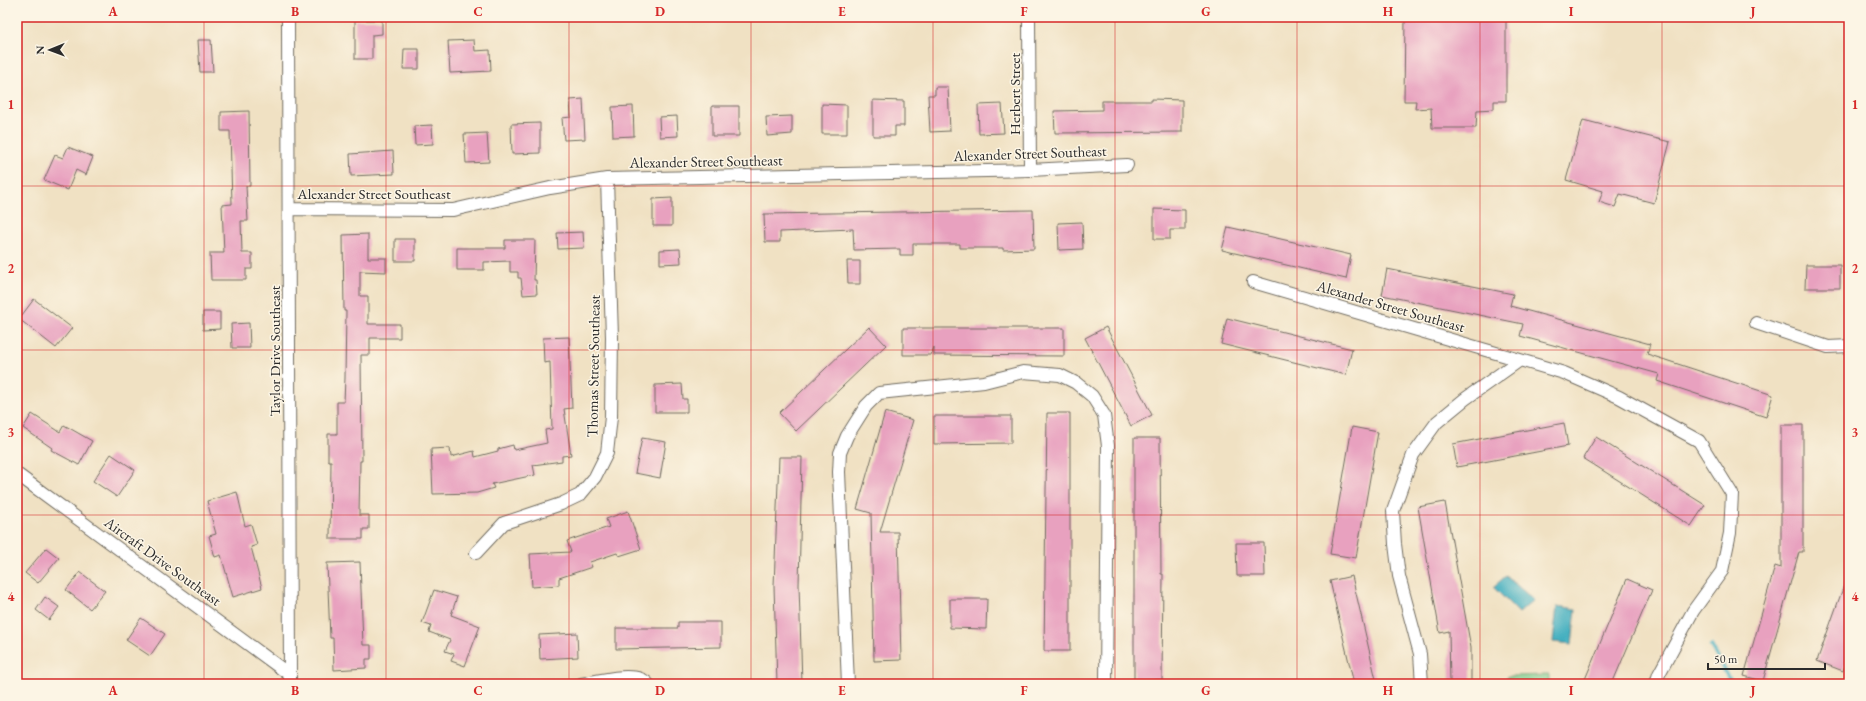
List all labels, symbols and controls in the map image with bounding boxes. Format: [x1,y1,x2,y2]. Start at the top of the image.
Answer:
text: A [107,3,118,20]
text: B [291,3,299,20]
text: C [473,3,483,20]
text: D [655,3,665,20]
text: E [838,3,846,20]
text: F [1020,3,1028,20]
text: G [1201,3,1211,20]
text: H [1383,3,1394,20]
text: I [1569,3,1574,20]
text: J [1749,3,1756,20]
north arrow [30,30,70,70]
text: N [33,46,47,55]
street label: Herbert Street [1005,53,1024,135]
text: 1 [8,96,15,113]
text: 1 [1852,96,1859,113]
street label: Alexander Street Southeast [952,141,1107,165]
street label: Alexander Street Southeast [628,150,783,172]
street label: Alexander Street Southeast [296,184,451,203]
text: 2 [8,260,15,277]
text: 2 [1852,260,1859,277]
street label: Alexander Street Southeast [1314,275,1468,336]
street label: Taylor Drive Southeast [265,285,284,417]
street label: Thomas Street Southeast [582,294,604,438]
text: 3 [8,424,15,441]
text: 3 [1852,424,1859,441]
street label: Aircraft Drive Southeast [100,512,225,610]
text: 4 [8,588,15,605]
text: 4 [1852,588,1859,605]
scale bar [1708,645,1825,671]
text: 50 m [1714,651,1738,667]
text: A [107,682,118,699]
text: B [291,682,299,699]
text: C [473,682,483,699]
text: D [655,682,665,699]
text: E [838,682,846,699]
text: F [1020,682,1028,699]
text: G [1201,682,1211,699]
text: H [1383,682,1394,699]
text: I [1569,682,1574,699]
text: J [1749,682,1756,699]

